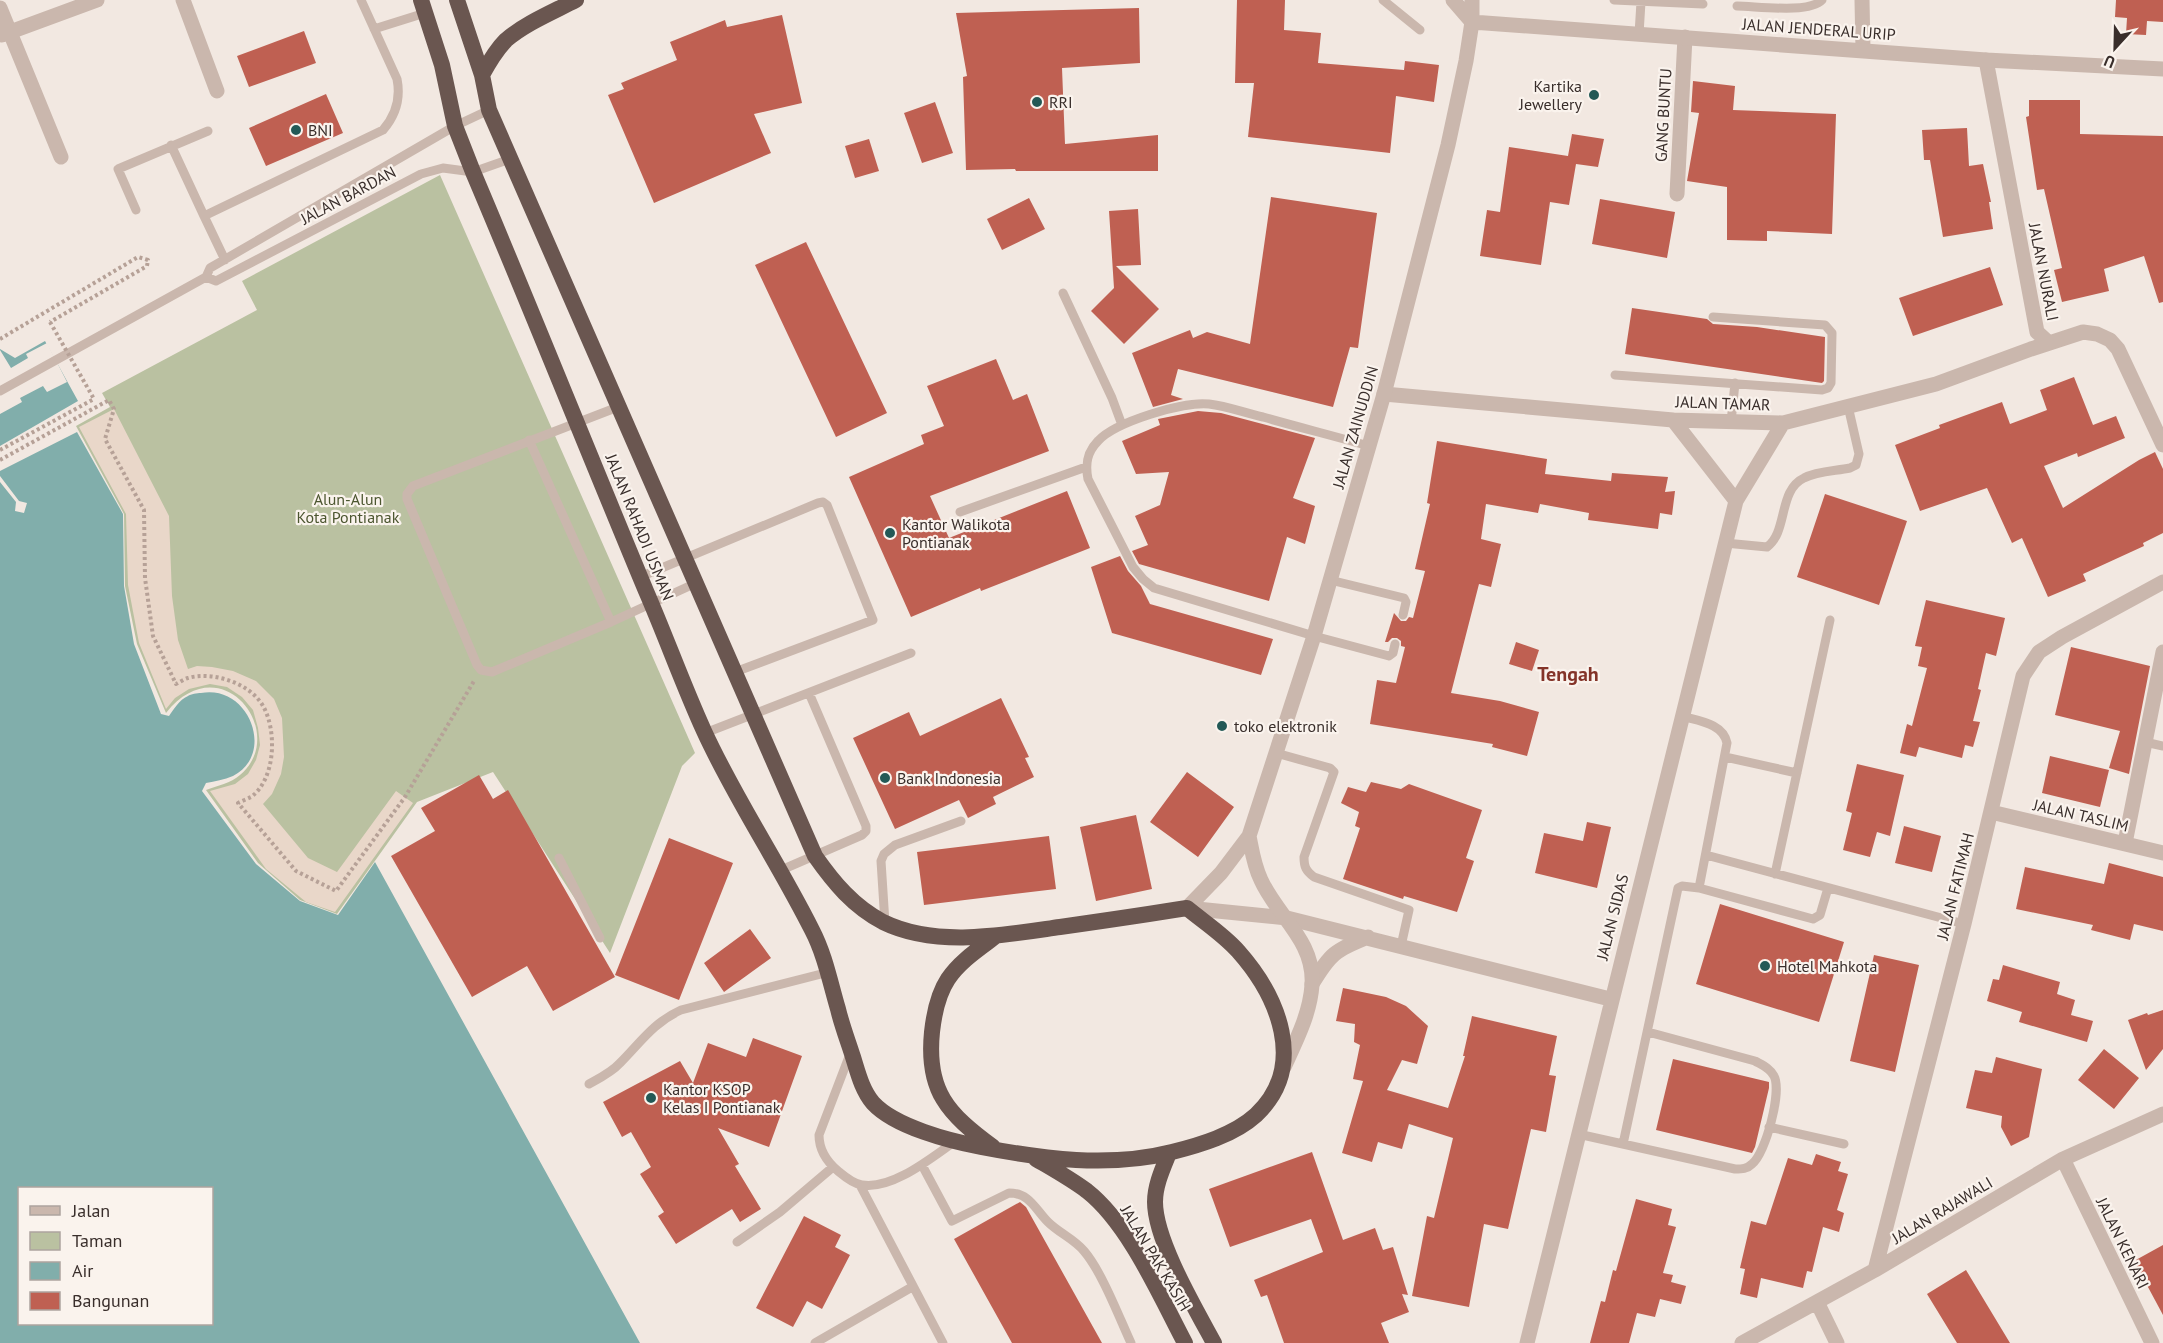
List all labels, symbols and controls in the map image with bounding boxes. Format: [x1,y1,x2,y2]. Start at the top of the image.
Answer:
street label: JALAN JENDERAL URIP [1741,14,1896,44]
north arrow [2085,18,2145,78]
text: U [2101,51,2118,73]
street label: GANG BUNTU [1651,68,1675,162]
place label: Kartika Jewellery [1518,76,1583,114]
marker: Kartika Jewellery [1587,88,1601,102]
place label: RRI [1049,92,1073,112]
marker: RRI [1030,95,1044,109]
place label: BNI [308,120,333,140]
marker: BNI [289,123,303,137]
street label: JALAN BARDAN [296,161,399,229]
street label: JALAN NURALI [2025,220,2063,323]
street label: JALAN ZAINUDDIN [1328,363,1382,491]
street label: JALAN TAMAR [1674,391,1771,415]
street label: JALAN RAHADI USMAN [601,450,679,603]
park label: Alun-Alun Kota Pontianak [297,489,400,527]
place label: Kantor Walikota Pontianak [902,514,1010,552]
marker: Kantor Walikota Pontianak [883,526,897,540]
district label: Tengah [1537,661,1599,687]
place label: toko elektronik [1234,716,1337,736]
marker: toko elektronik [1215,719,1229,733]
place label: Bank Indonesia [897,768,1001,788]
marker: Bank Indonesia [878,771,892,785]
street label: JALAN TASLIM [2030,794,2131,836]
street label: JALAN FATIMAH [1932,830,1978,943]
street label: JALAN SIDAS [1591,872,1632,963]
place label: Hotel Mahkota [1777,956,1877,976]
marker: Hotel Mahkota [1758,959,1772,973]
place label: Kantor KSOP Kelas I Pontianak [663,1079,781,1117]
marker: Kantor KSOP Kelas I Pontianak [644,1091,658,1105]
street label: JALAN RAJAWALI [1887,1172,1996,1248]
legend [18,1187,213,1325]
street label: JALAN KENARI [2092,1193,2154,1292]
text: Jalan [71,1199,110,1222]
street label: JALAN PAK KASIH [1116,1200,1196,1315]
text: Taman [72,1229,122,1252]
text: Air [72,1259,93,1282]
text: Bangunan [72,1289,149,1312]

